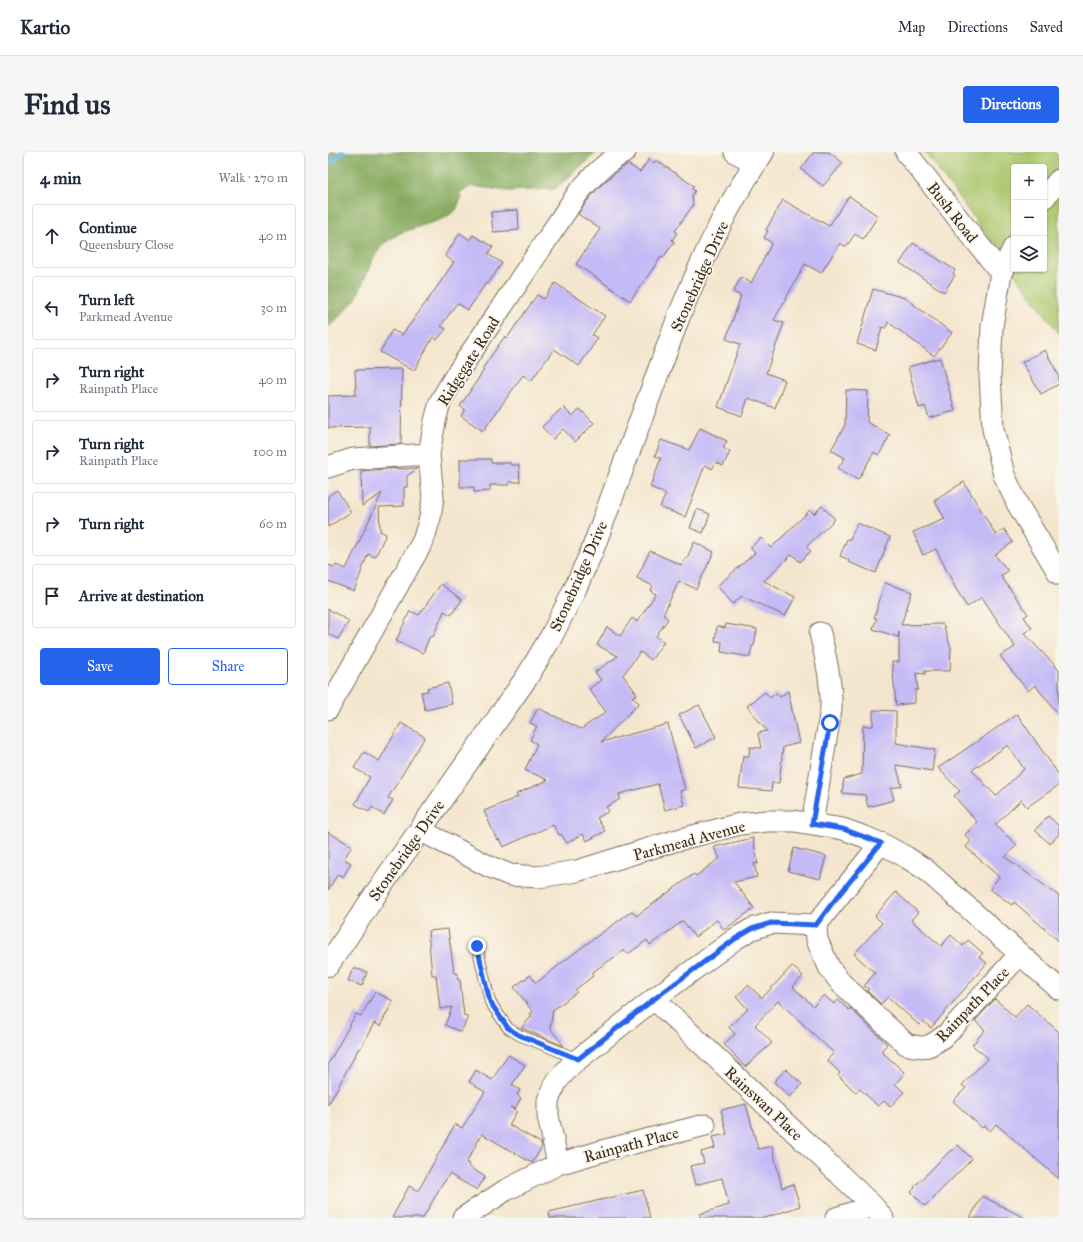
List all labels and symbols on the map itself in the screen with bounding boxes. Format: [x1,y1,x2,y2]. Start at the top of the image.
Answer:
street label: Bush Road [923,178,982,246]
street label: Stonebridge Drive [667,218,733,335]
street label: Ridgegate Road [433,313,504,410]
street label: Stonebridge Drive [546,518,612,635]
route start [821,714,839,732]
street label: Stonebridge Drive [364,796,449,905]
street label: Parkmead Avenue [631,816,748,865]
route end [468,937,486,955]
street label: Rainpath Place [932,962,1013,1046]
street label: Rainswan Place [721,1062,807,1145]
street label: Rainpath Place [582,1123,681,1166]

